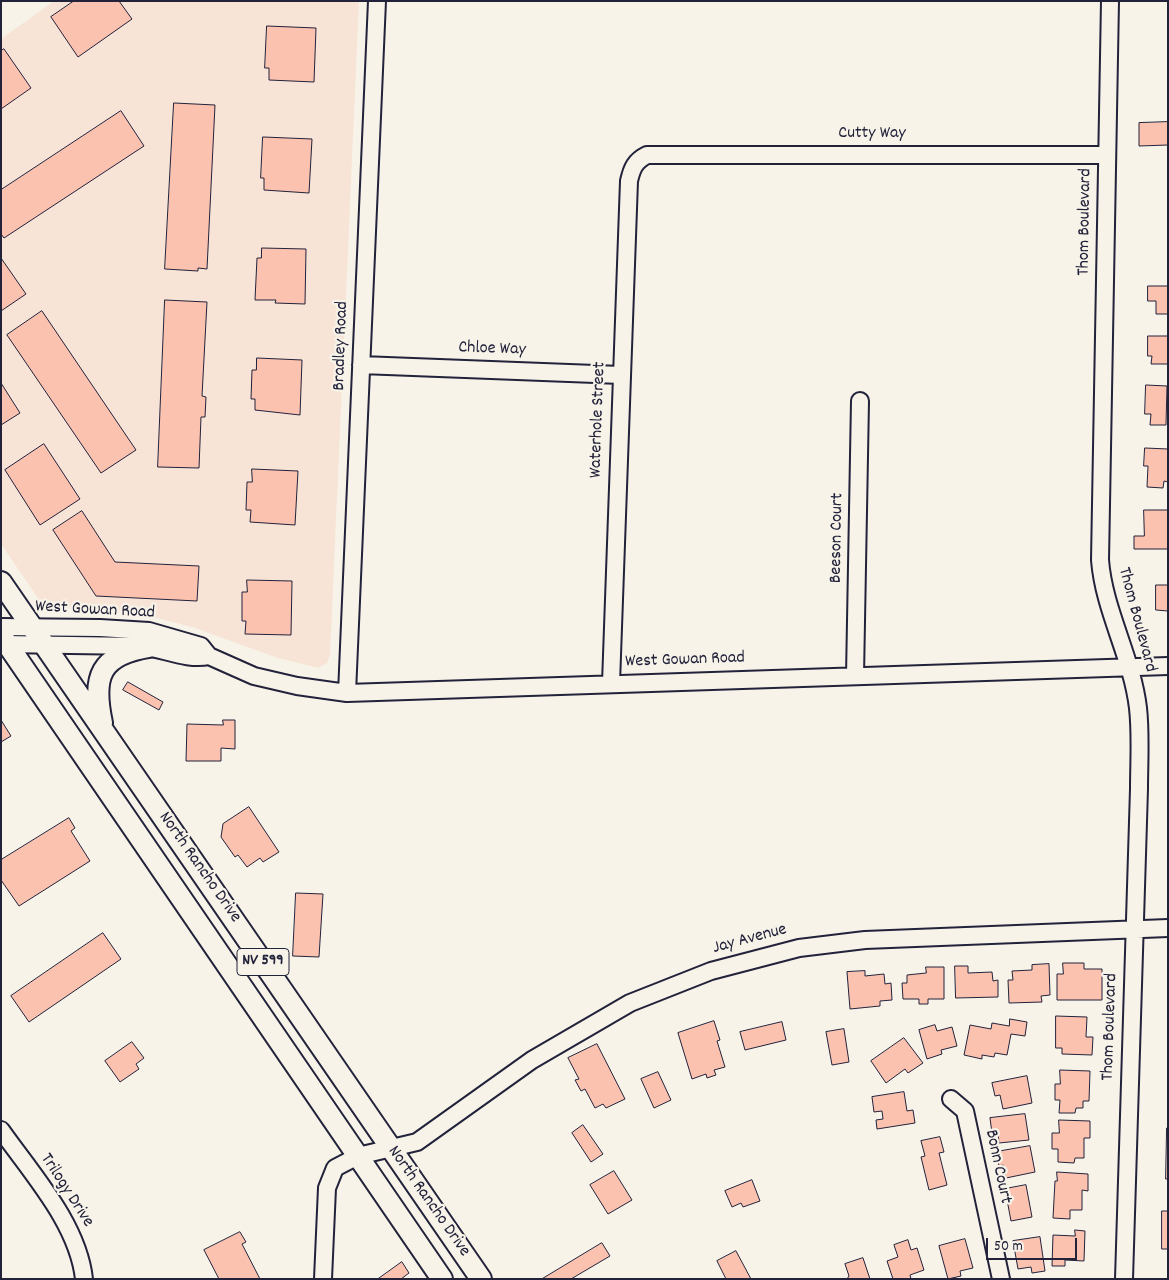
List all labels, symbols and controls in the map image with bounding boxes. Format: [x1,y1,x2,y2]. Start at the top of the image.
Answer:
street label: Cutty Way [838,124,906,146]
street label: Thom Boulevard [1074,168,1098,276]
street label: Bradley Road [330,301,354,391]
street label: Chloe Way [458,338,526,362]
street label: Waterhole Street [586,361,612,479]
street label: Beeson Court [826,493,850,583]
street label: Thom Boulevard [1112,565,1160,675]
street label: West Gowan Road [35,597,155,625]
street label: West Gowan Road [625,648,745,674]
street label: North Rancho Drive [153,808,245,928]
street label: Jay Avenue [711,920,789,960]
road number: NV 599 [237,949,289,976]
street label: Thom Boulevard [1098,973,1124,1081]
street label: Bonn Court [979,1128,1015,1206]
street label: North Rancho Drive [382,1142,474,1262]
street label: Trilogy Drive [34,1150,98,1232]
scale bar [989,1228,1080,1260]
text: 50 m [994,1236,1023,1258]

